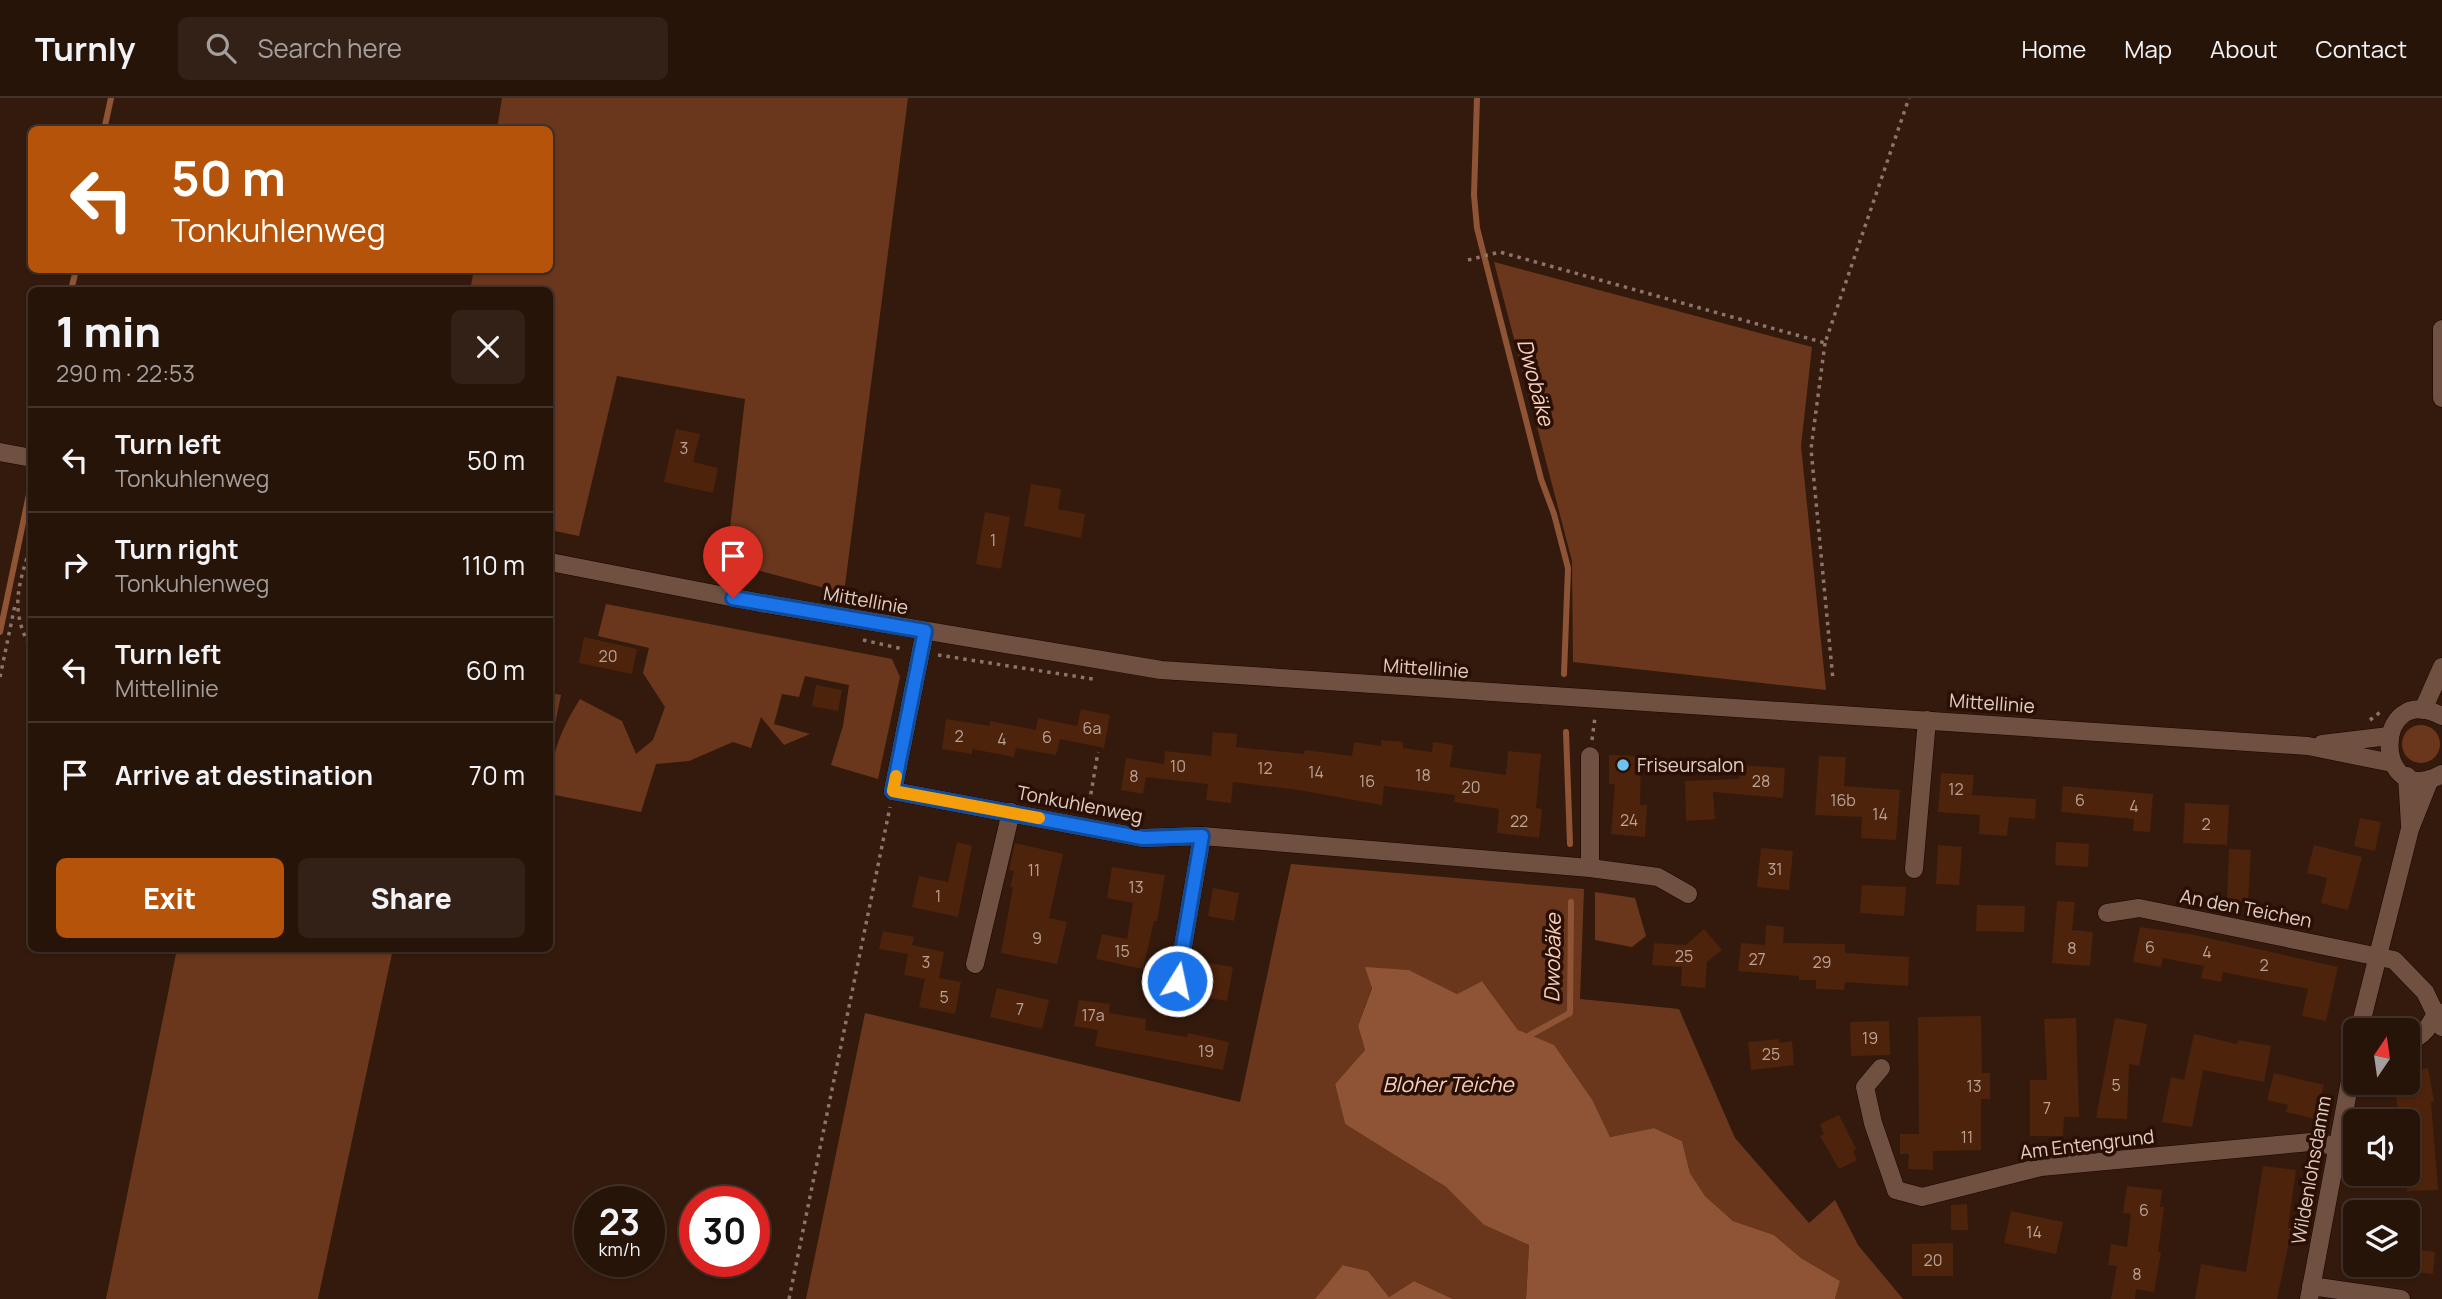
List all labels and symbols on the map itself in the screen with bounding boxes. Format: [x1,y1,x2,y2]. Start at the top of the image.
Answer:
water label: Dwobäke [1511,335,1561,430]
house number: 3 [680,437,688,459]
pin [703,526,763,598]
house number: 1 [990,529,996,551]
street label: Mittellinie [822,580,910,620]
house number: 20 [599,645,617,667]
street label: Mittellinie [1382,652,1470,684]
street label: Mittellinie [1948,687,2036,719]
house number: 6a [1083,717,1101,739]
house number: 2 [954,725,964,747]
house number: 6 [1042,726,1052,748]
house number: 4 [997,728,1007,750]
place label: Friseursalon [1637,752,1744,778]
house number: 10 [1170,755,1186,777]
house number: 12 [1257,757,1273,779]
marker: Friseursalon [1615,757,1631,773]
house number: 14 [1308,761,1324,783]
house number: 18 [1415,764,1431,786]
house number: 8 [1129,765,1139,787]
house number: 16 [1359,770,1375,792]
house number: 28 [1752,770,1770,792]
house number: 20 [1462,776,1480,798]
house number: 12 [1948,778,1964,800]
street label: Tonkuhlenweg [1015,779,1145,829]
house number: 16b [1830,789,1856,811]
house number: 6 [2075,789,2085,811]
house number: 4 [2129,795,2139,817]
house number: 14 [1872,803,1888,825]
house number: 24 [1620,809,1638,831]
house number: 22 [1510,810,1528,832]
house number: 2 [2201,813,2211,835]
house number: 31 [1767,858,1783,880]
house number: 11 [1028,859,1040,881]
house number: 13 [1128,876,1144,898]
street label: An den Teichen [2178,882,2314,934]
house number: 1 [935,885,941,907]
water label: Dwobäke [1537,912,1567,1003]
house number: 9 [1032,927,1042,949]
house number: 6 [2145,936,2155,958]
house number: 8 [2067,937,2077,959]
house number: 15 [1114,940,1130,962]
house number: 4 [2202,941,2212,963]
position arrow [1140,944,1214,1018]
house number: 25 [1675,945,1693,967]
house number: 27 [1748,948,1766,970]
house number: 3 [922,951,930,973]
house number: 29 [1812,951,1832,973]
house number: 2 [2259,954,2269,976]
house number: 5 [939,986,949,1008]
house number: 7 [1016,998,1024,1020]
house number: 17a [1081,1004,1105,1026]
north arrow [2343,1018,2420,1096]
house number: 19 [1862,1027,1878,1049]
house number: 19 [1198,1040,1214,1062]
house number: 25 [1762,1043,1780,1065]
water label: Bloher Teiche [1382,1070,1515,1098]
house number: 5 [2111,1074,2121,1096]
house number: 13 [1966,1075,1982,1097]
street label: Wildenlohsdamm [2285,1094,2337,1246]
house number: 7 [2043,1097,2051,1119]
street label: Am Entengrund [2018,1123,2156,1165]
house number: 11 [1961,1126,1973,1148]
speed limit sign: 30 [679,1186,770,1277]
house number: 6 [2139,1199,2149,1221]
house number: 14 [2026,1221,2042,1243]
house number: 20 [1924,1249,1942,1271]
house number: 8 [2132,1263,2142,1285]

